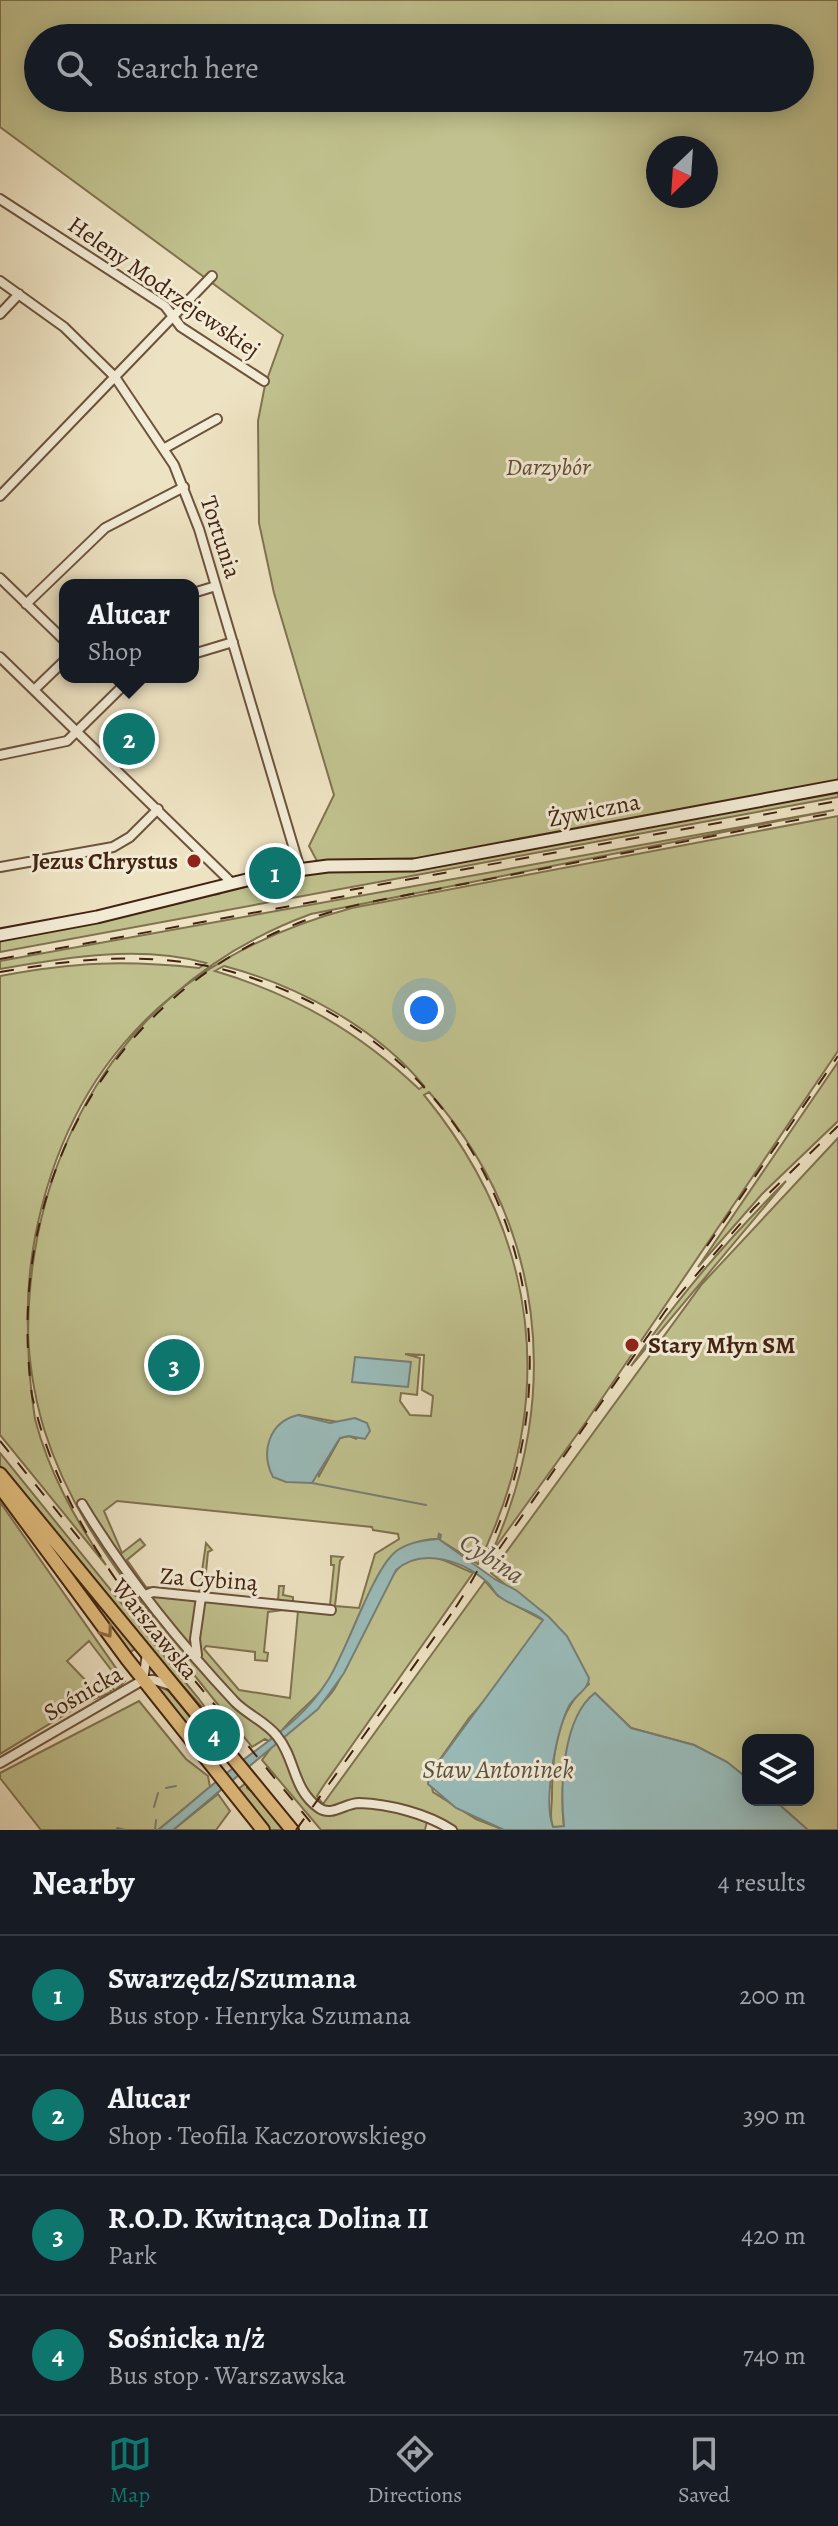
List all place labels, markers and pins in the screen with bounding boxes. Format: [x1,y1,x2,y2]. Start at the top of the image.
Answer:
pin: 2 [103,709,155,769]
pin: 1 [249,843,301,903]
place label: Jezus Chrystus [32,845,178,877]
marker: Jezus Chrystus [185,852,203,870]
place label: Stary Młyn SM [648,1329,795,1361]
pin: 3 [148,1335,200,1395]
marker: Stary Młyn SM [623,1336,641,1354]
pin: 4 [188,1705,240,1765]

